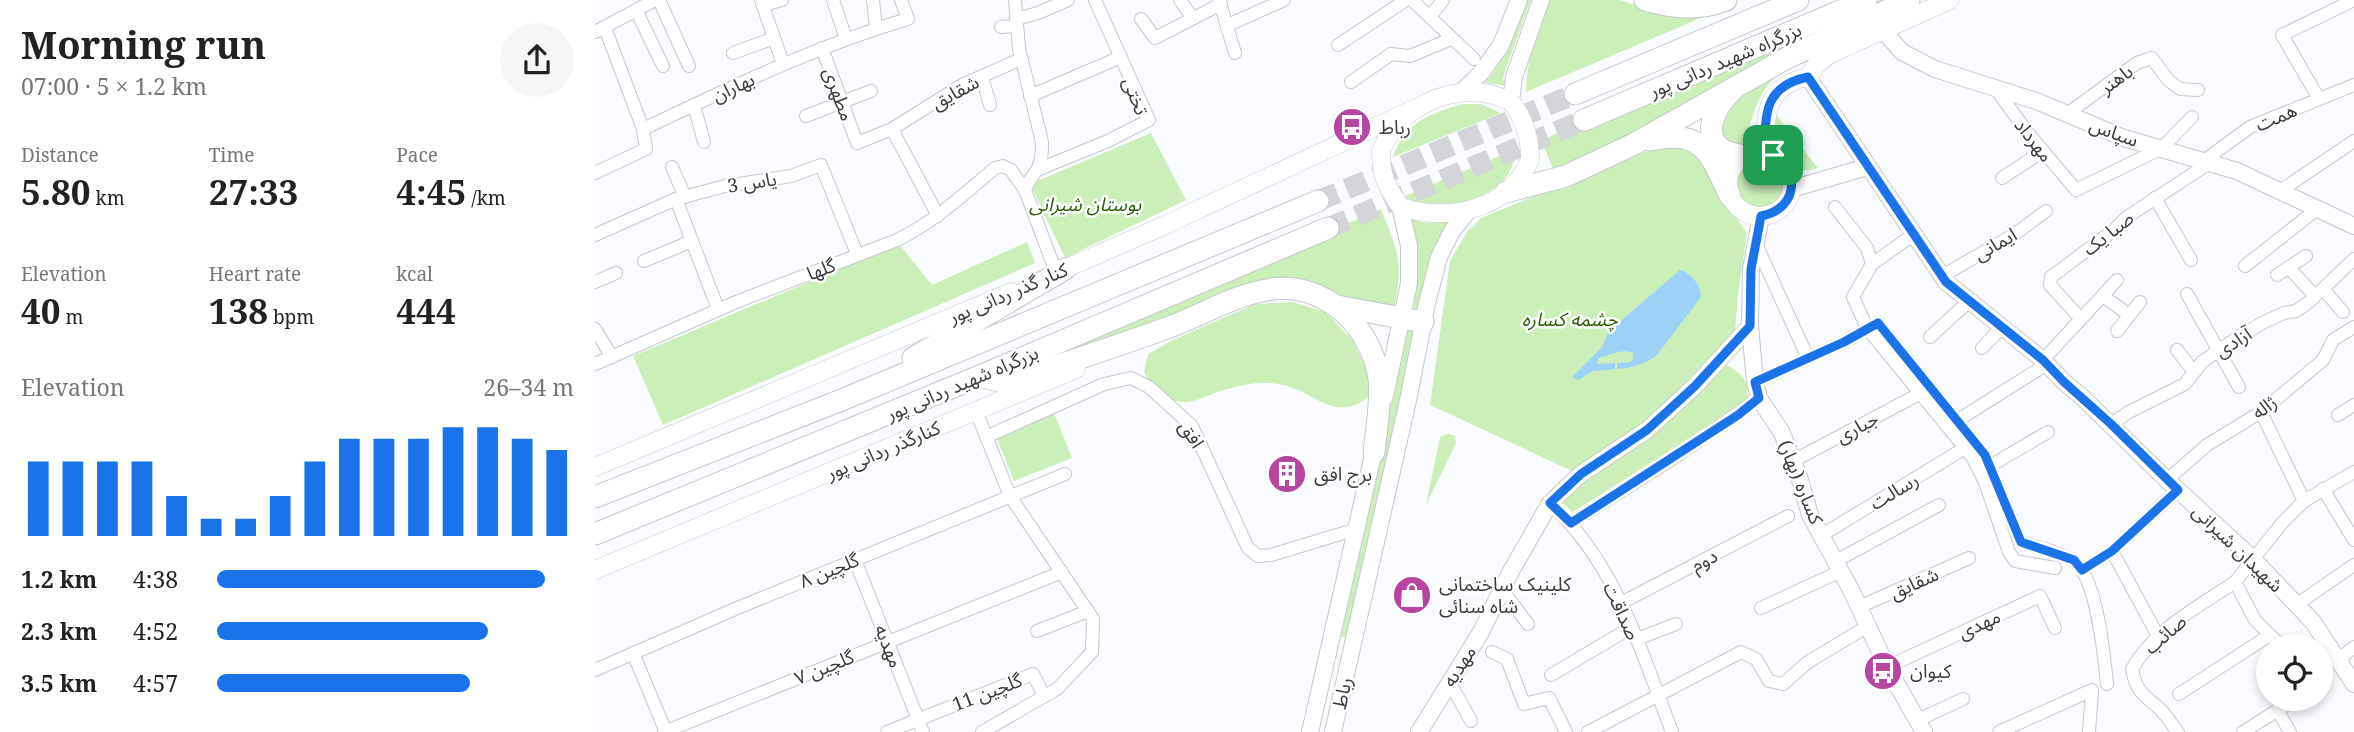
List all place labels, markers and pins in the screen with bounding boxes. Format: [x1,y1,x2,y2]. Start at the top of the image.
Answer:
bus stop icon: رباط [1331,106,1373,148]
place label: رباط [1379,114,1411,140]
pin [1743,125,1803,185]
building icon: برج افق [1266,453,1308,495]
place label: برج افق [1314,461,1372,488]
place label: کلینیک ساختمانی شاه سنائی [1439,571,1572,619]
shop icon: کلینیک ساختمانی شاه سنائی [1391,574,1433,616]
bus stop icon: کیوان [1862,650,1904,692]
place label: کیوان [1910,658,1953,684]

